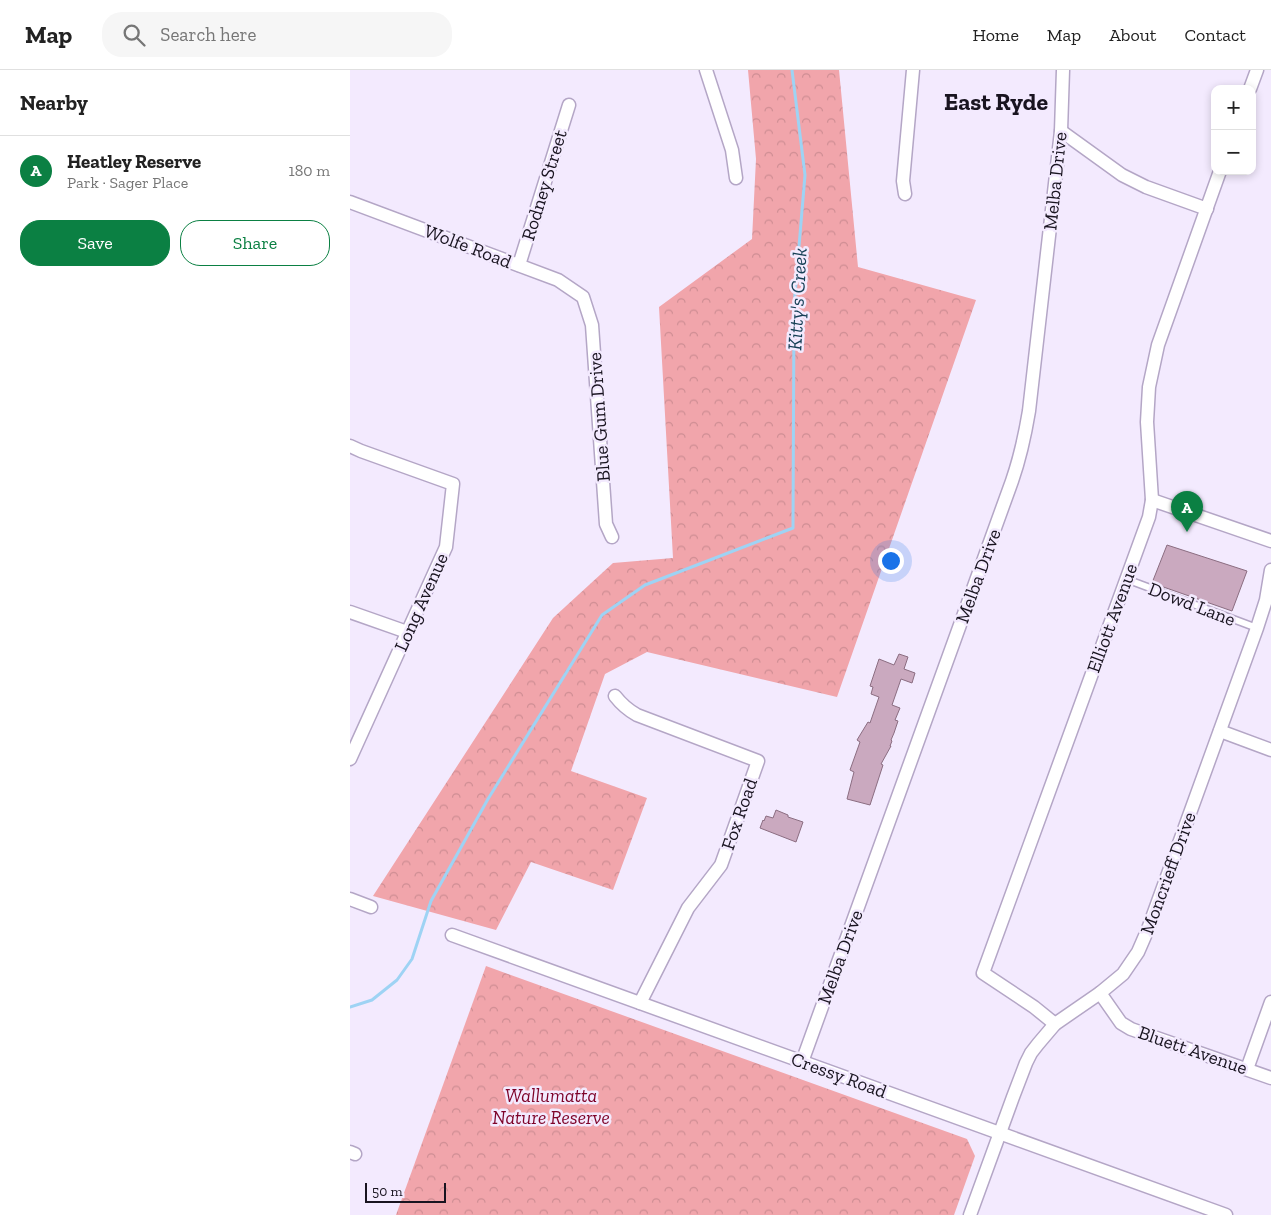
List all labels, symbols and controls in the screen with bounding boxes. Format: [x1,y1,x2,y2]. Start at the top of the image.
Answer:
search box [102,12,452,57]
text: Map [25,20,72,49]
icon: search [120,21,148,49]
text: Search here [160,23,257,46]
text: Home [972,24,1019,46]
text: Map [1047,24,1081,46]
text: About [1109,24,1156,46]
text: Contact [1184,24,1246,46]
map controls [1211,85,1256,175]
button: + [1211,85,1256,130]
district label: East Ryde [944,87,1048,116]
text: Nearby [20,90,88,115]
street label: Rodney Street [516,127,572,243]
button: − [1211,130,1256,175]
street label: Melba Drive [1038,131,1072,231]
text: Heatley Reserve [67,150,201,173]
text: A [31,161,42,180]
text: 180 m [289,161,330,180]
text: Park · Sager Place [67,173,188,192]
street label: Wolfe Road [421,219,515,273]
button: Save [20,220,170,266]
button: Share [180,220,330,266]
water label: Kitty's Creek [782,247,812,351]
street label: Blue Gum Drive [583,352,615,482]
pin: A [1171,491,1203,532]
street label: Melba Drive [950,526,1006,626]
your location [878,548,904,574]
street label: Long Avenue [389,549,453,655]
street label: Elliott Avenue [1082,560,1142,676]
street label: Dowd Lane [1145,577,1239,631]
street label: Fox Road [716,774,762,853]
street label: Moncrieff Drive [1135,809,1201,937]
street label: Melba Drive [812,907,868,1007]
street label: Bluett Avenue [1135,1021,1251,1079]
street label: Cressy Road [788,1047,891,1103]
park label: Wallumatta Nature Reserve [492,1084,610,1129]
scale bar [365,1180,446,1203]
text: 50 m [372,1183,403,1200]

